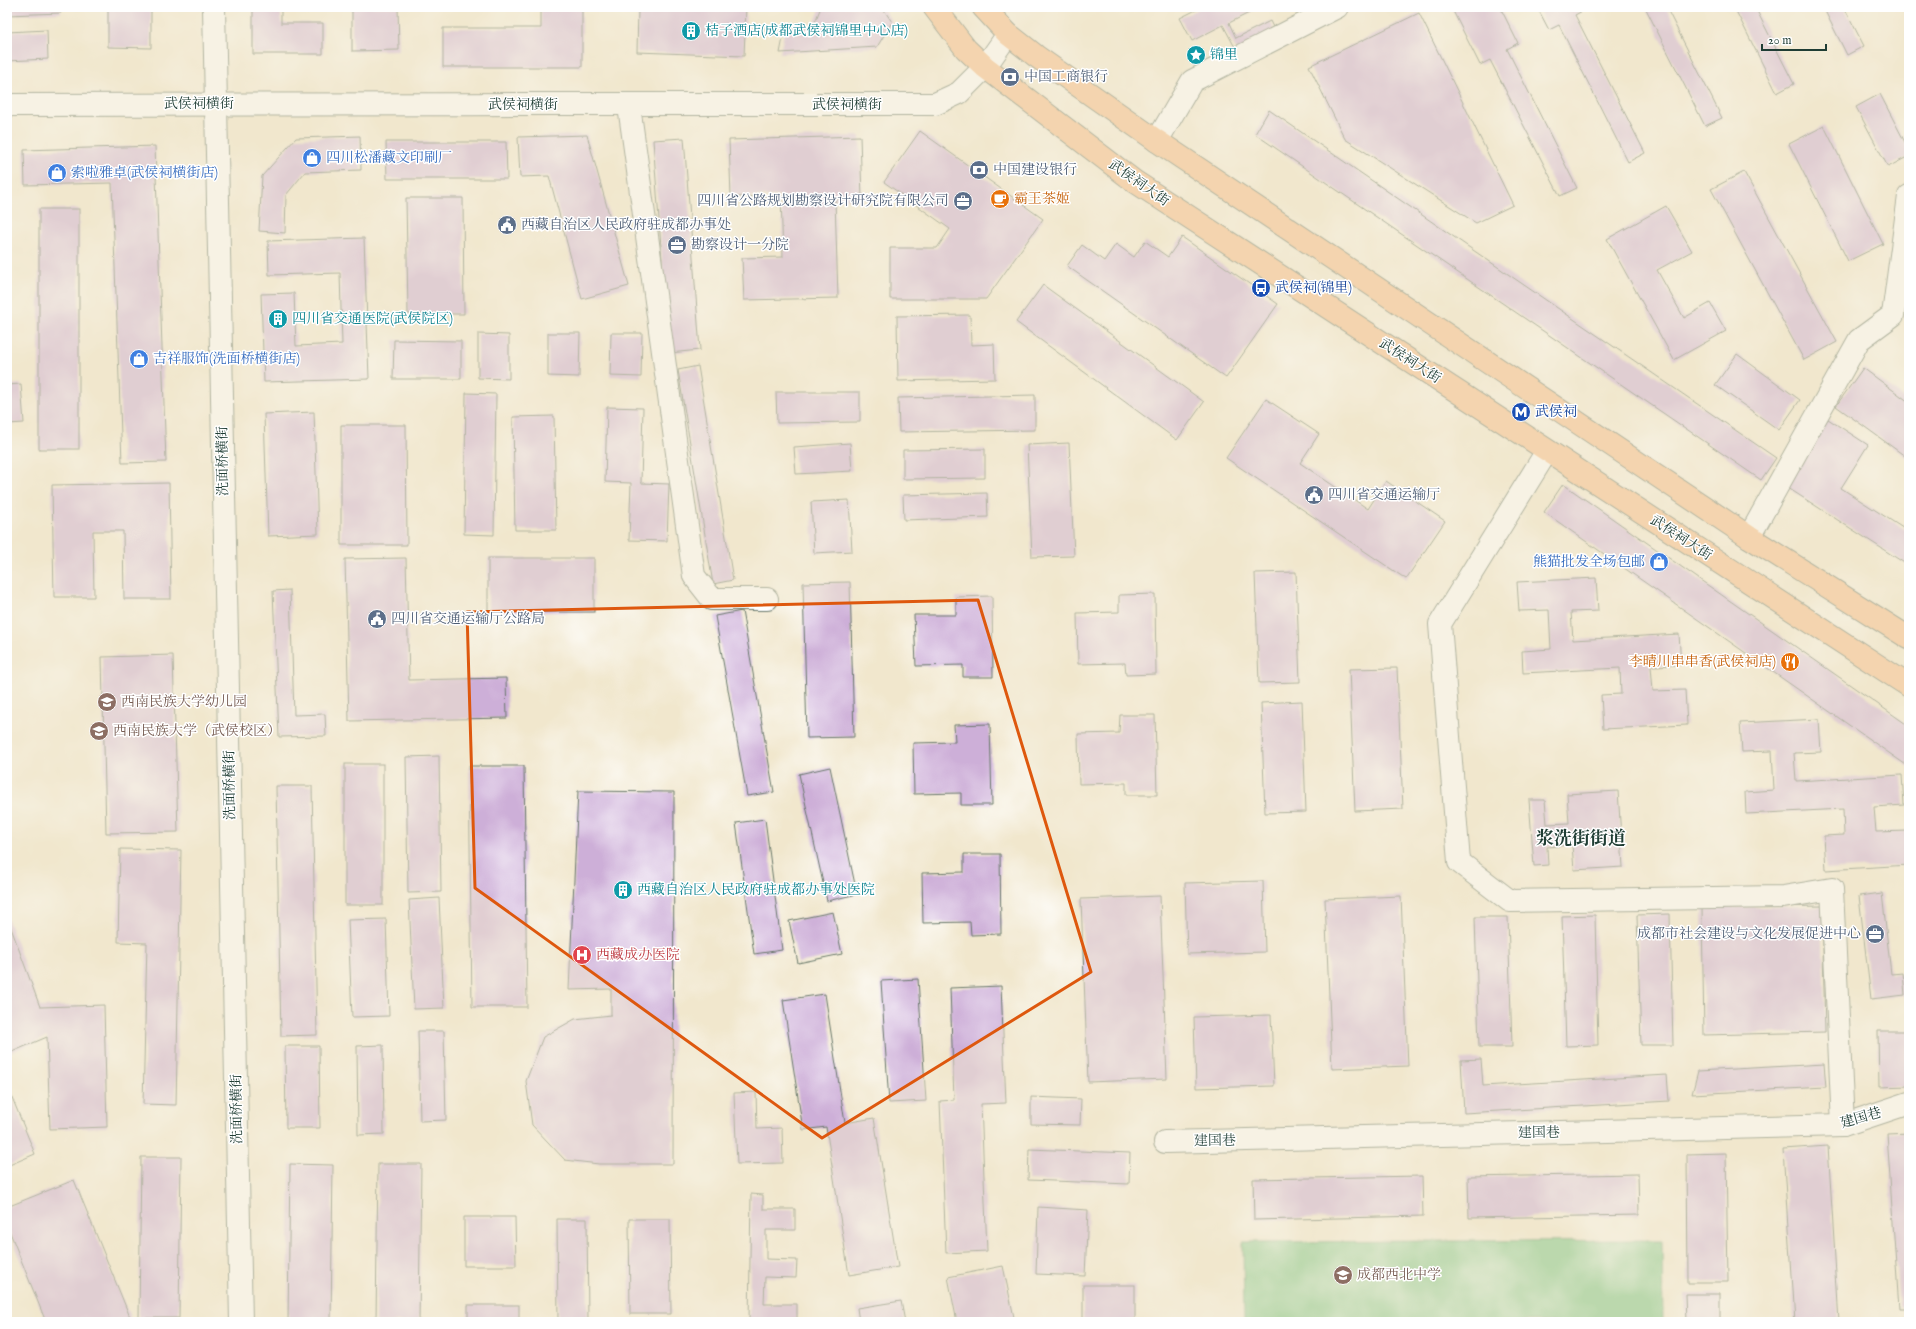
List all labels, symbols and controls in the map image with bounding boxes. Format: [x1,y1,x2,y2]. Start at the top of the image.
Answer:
building icon: 桔子酒店(成都武侯祠锦里中心店) [680,20,702,42]
place label: 桔子酒店(成都武侯祠锦里中心店) [705,22,908,40]
scale bar [1762,26,1826,52]
text: 20 m [1768,33,1791,48]
place icon: 锦里 [1185,44,1207,66]
place label: 锦里 [1210,46,1238,64]
bank icon: 中国工商银行 [999,66,1021,88]
place label: 中国工商银行 [1024,68,1108,86]
street label: 武侯祠横街 [164,95,234,113]
street label: 武侯祠横街 [488,96,558,114]
street label: 武侯祠横街 [812,96,882,114]
shop icon: 四川松潘藏文印刷厂 [301,147,323,169]
place label: 四川松潘藏文印刷厂 [326,149,452,167]
street label: 武侯祠大街 [1105,156,1173,210]
bank icon: 中国建设银行 [968,159,990,181]
place label: 中国建设银行 [993,161,1077,179]
shop icon: 索啦雅卓(武侯祠横街店) [46,162,68,184]
place label: 索啦雅卓(武侯祠横街店) [71,164,218,182]
cafe icon: 霸王茶姬 [989,188,1011,210]
office icon: 四川省公路规划勘察设计研究院有限公司 [952,190,974,212]
place label: 霸王茶姬 [1014,190,1070,208]
place label: 四川省公路规划勘察设计研究院有限公司 [697,192,949,210]
public building icon: 西藏自治区人民政府驻成都办事处 [496,214,518,236]
place label: 西藏自治区人民政府驻成都办事处 [521,216,731,234]
office icon: 勘察设计一分院 [666,234,688,256]
place label: 勘察设计一分院 [691,236,789,254]
bus stop icon: 武侯祠(锦里) [1250,277,1272,299]
place label: 武侯祠(锦里) [1275,279,1352,297]
building icon: 四川省交通医院(武侯院区) [267,308,289,330]
place label: 四川省交通医院(武侯院区) [292,310,453,328]
street label: 武侯祠大街 [1376,334,1444,388]
shop icon: 吉祥服饰(洗面桥横街店) [128,348,150,370]
place label: 吉祥服饰(洗面桥横街店) [153,350,300,368]
metro station icon: 武侯祠 [1510,401,1532,423]
place label: 武侯祠 [1535,403,1577,421]
street label: 洗面桥横街 [213,426,233,496]
public building icon: 四川省交通运输厅 [1303,484,1325,506]
place label: 四川省交通运输厅 [1328,486,1440,504]
street label: 武侯祠大街 [1647,511,1715,565]
shop icon: 熊猫批发全场包邮 [1648,551,1670,573]
place label: 熊猫批发全场包邮 [1533,553,1645,571]
public building icon: 四川省交通运输厅公路局 [366,608,388,630]
place label: 四川省交通运输厅公路局 [391,610,545,628]
restaurant icon: 李晴川串串香(武侯祠店) [1779,651,1801,673]
place label: 李晴川串串香(武侯祠店) [1629,653,1776,671]
school or university icon: 西南民族大学幼儿园 [96,691,118,713]
place label: 西南民族大学幼儿园 [121,693,247,711]
school or university icon: 西南民族大学（武侯校区） [88,720,110,742]
place label: 西南民族大学（武侯校区） [113,722,281,740]
street label: 洗面桥横街 [220,750,240,820]
district label: 浆洗街街道 [1536,828,1626,851]
building icon: 西藏自治区人民政府驻成都办事处医院 [612,879,634,901]
place label: 西藏自治区人民政府驻成都办事处医院 [637,881,875,899]
office icon: 成都市社会建设与文化发展促进中心 [1864,923,1886,945]
place label: 成都市社会建设与文化发展促进中心 [1637,925,1861,943]
hospital icon: 西藏成办医院 [571,944,593,966]
place label: 西藏成办医院 [596,946,680,964]
street label: 洗面桥横街 [227,1074,247,1144]
street label: 建国巷 [1838,1104,1884,1132]
street label: 建国巷 [1518,1124,1560,1142]
street label: 建国巷 [1194,1132,1236,1150]
school or university icon: 成都西北中学 [1332,1264,1354,1286]
place label: 成都西北中学 [1357,1266,1441,1284]

